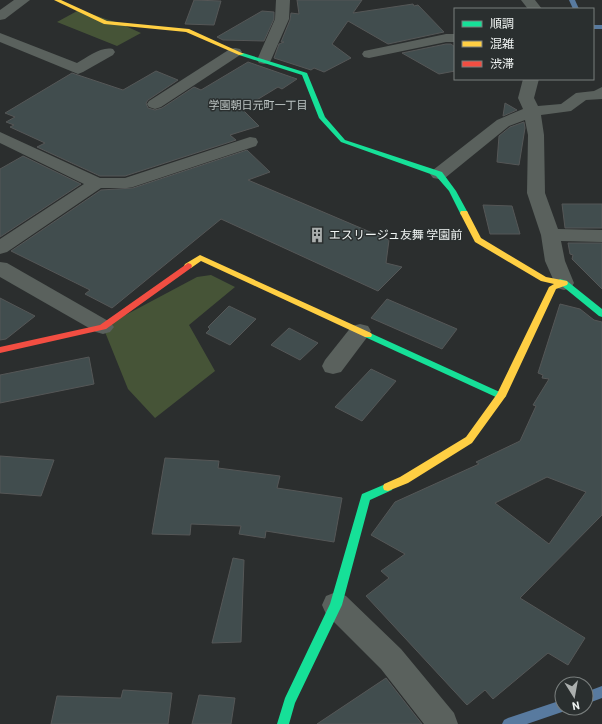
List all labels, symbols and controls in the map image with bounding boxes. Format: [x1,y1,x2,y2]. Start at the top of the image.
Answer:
legend [454,8,594,80]
text: 順調 [490,16,514,30]
text: 混雑 [490,36,514,50]
text: 渋滞 [490,56,514,70]
district label: 学園朝日元町一丁目 [209,98,308,111]
building icon: エスリージュ友舞 学園前 [308,226,326,244]
place label: エスリージュ友舞 学園前 [329,227,462,241]
north arrow [554,676,594,716]
text: N [571,699,581,713]

